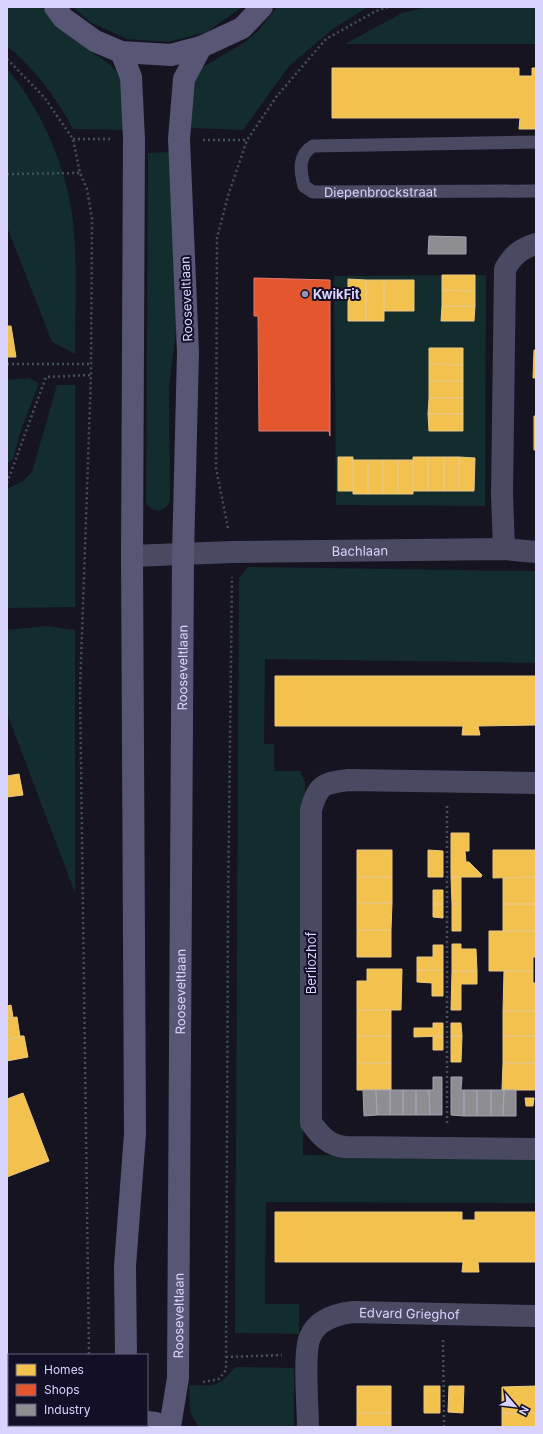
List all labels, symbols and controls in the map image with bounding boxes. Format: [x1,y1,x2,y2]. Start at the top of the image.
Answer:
street label: Diepenbrockstraat [324,183,437,200]
street label: Rooseveltlaan [177,256,195,342]
place label: KwikFit [313,286,360,302]
marker: KwikFit [300,289,310,299]
street label: Bachlaan [332,542,388,559]
street label: Rooseveltlaan [174,625,191,711]
street label: Berliozhof [303,932,319,994]
street label: Rooseveltlaan [172,949,189,1035]
street label: Rooseveltlaan [170,1273,187,1359]
street label: Edvard Grieghof [359,1304,460,1322]
legend [8,1354,148,1426]
text: Homes [44,1362,84,1377]
text: Shops [44,1382,80,1397]
north arrow [495,1386,535,1426]
text: Industry [44,1402,91,1417]
text: N [516,1404,532,1418]

